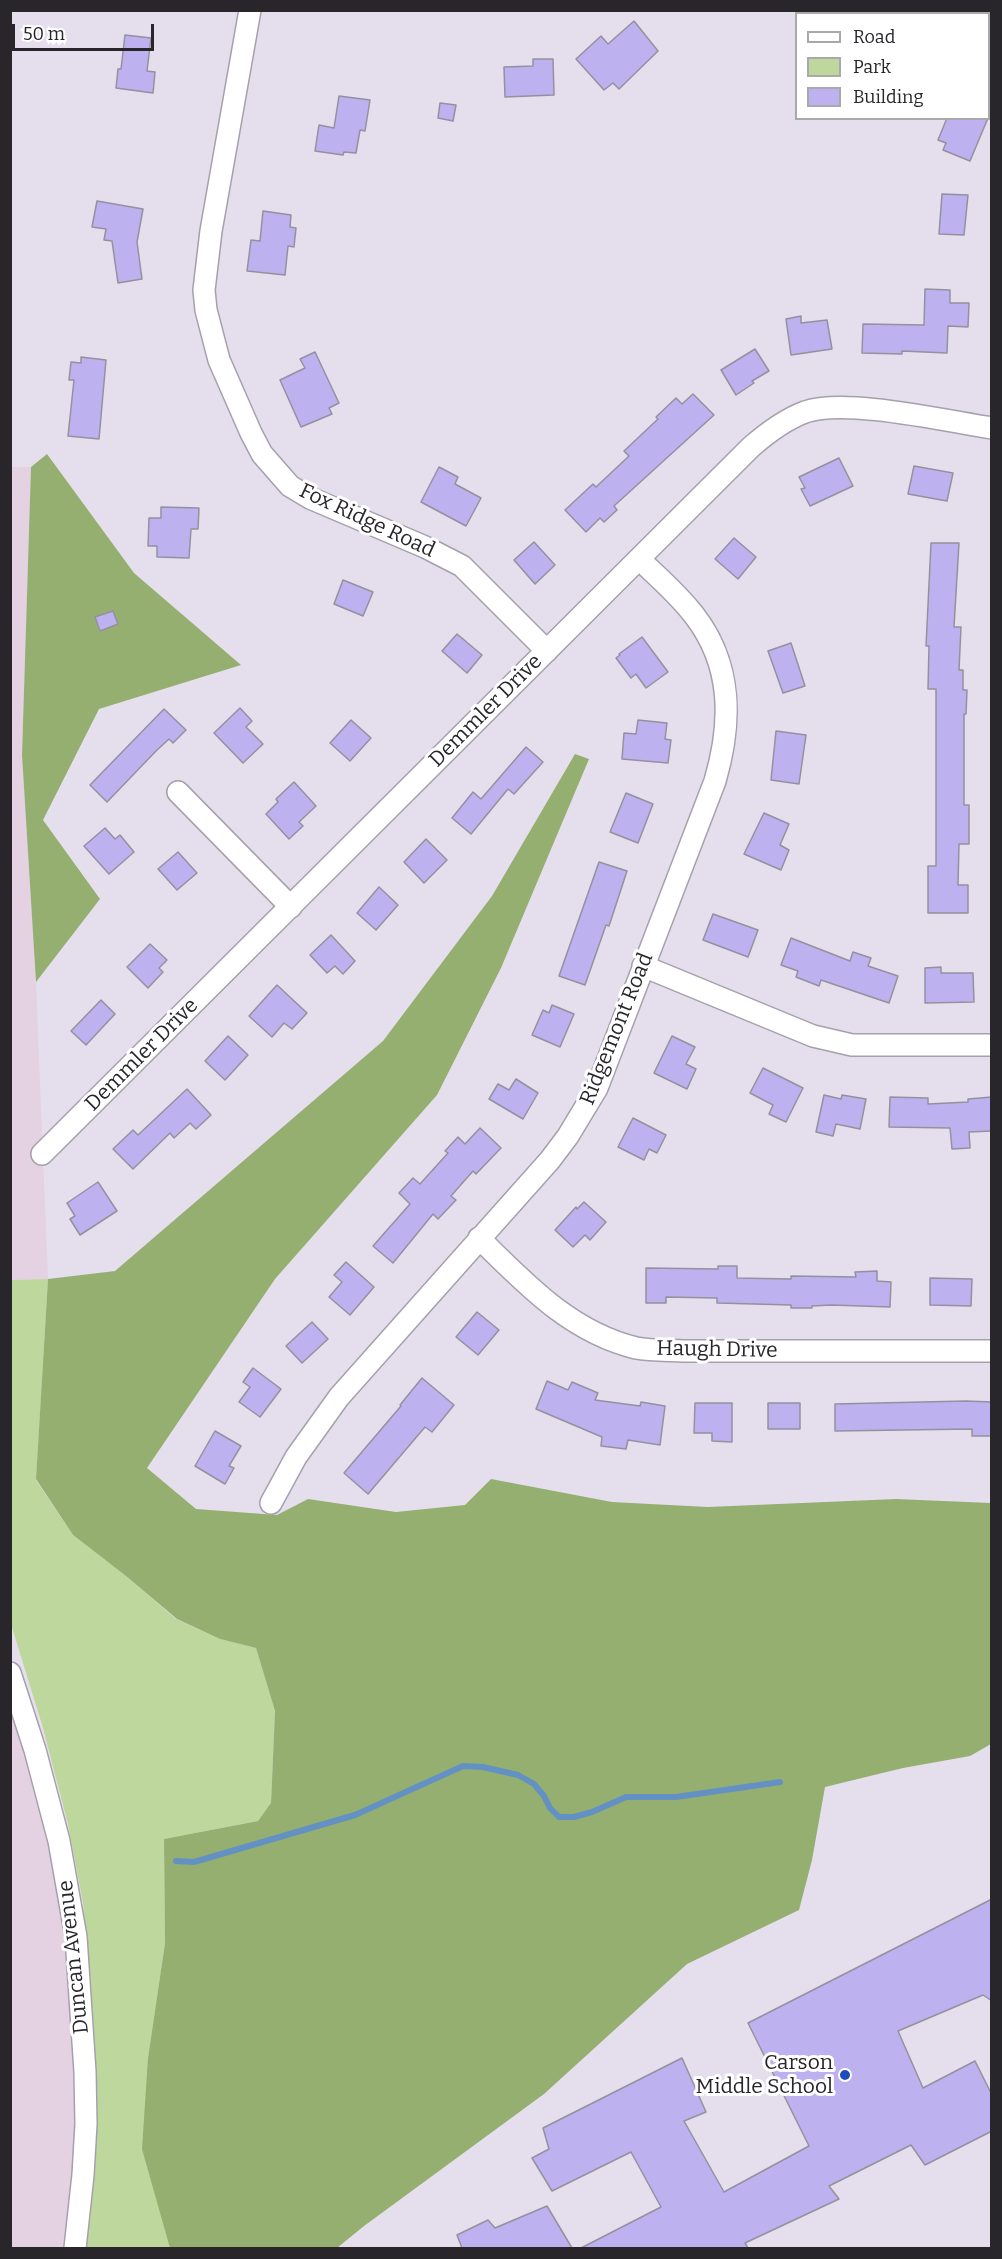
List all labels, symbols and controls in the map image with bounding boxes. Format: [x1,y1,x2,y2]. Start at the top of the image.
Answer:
scale bar [15,12,158,50]
legend [795,12,990,120]
text: 50 m [23,23,65,45]
text: Road [853,26,895,48]
text: Park [853,56,891,78]
text: Building [853,86,924,108]
street label: Fox Ridge Road [295,479,439,563]
street label: Demmler Drive [424,649,548,773]
street label: Ridgemont Road [575,949,659,1109]
street label: Demmler Drive [80,993,204,1117]
street label: Haugh Drive [656,1336,778,1364]
street label: Duncan Avenue [53,1879,95,2035]
place label: Carson Middle School [695,2050,833,2100]
marker: Carson Middle School [838,2068,852,2082]

